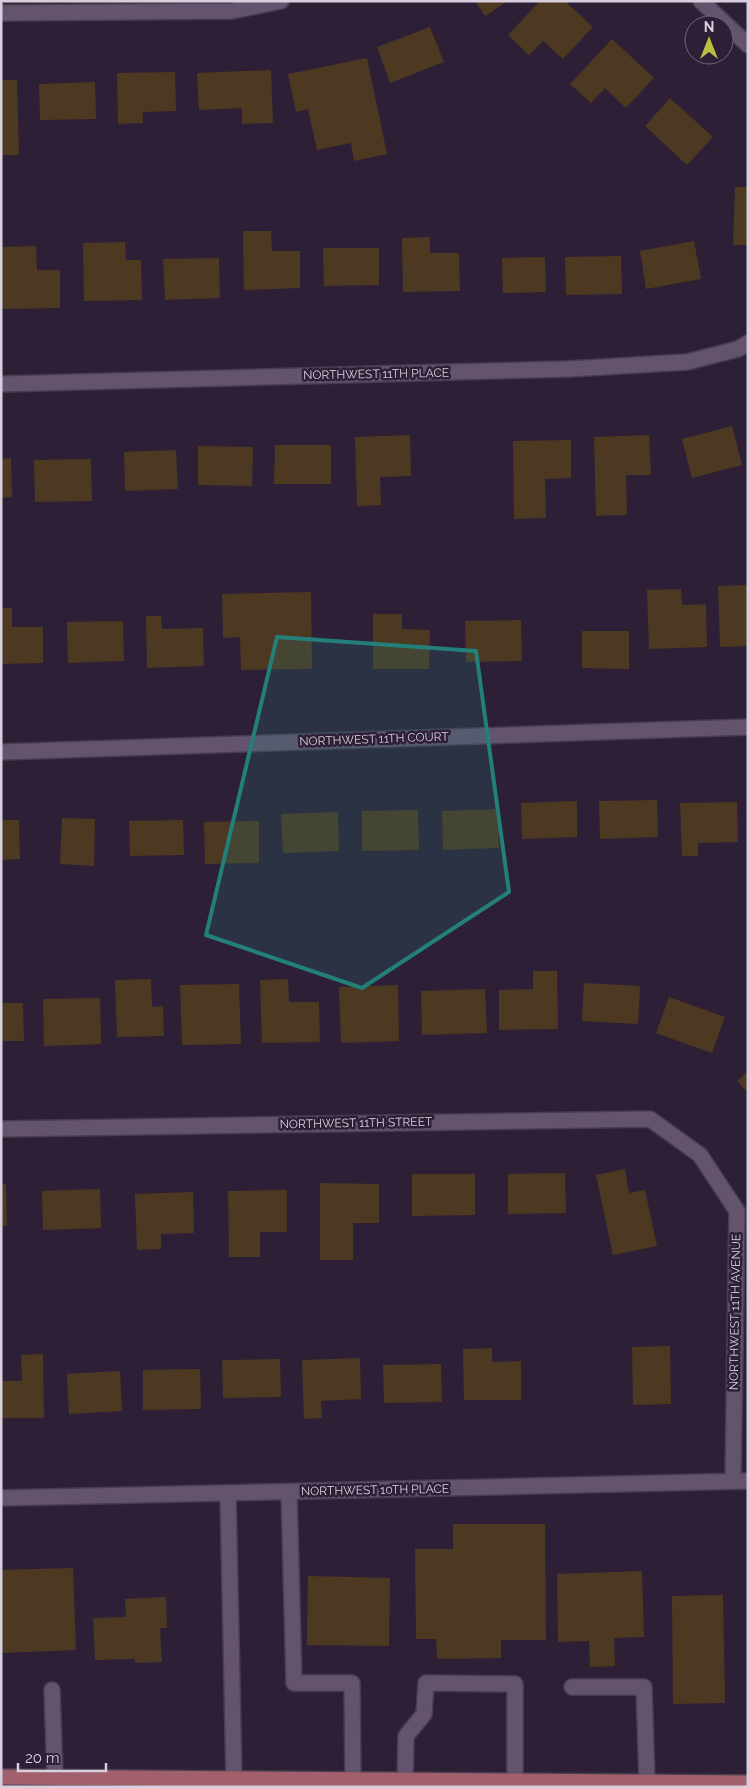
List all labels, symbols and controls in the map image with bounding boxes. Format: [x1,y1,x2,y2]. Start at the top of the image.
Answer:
north arrow [684,15,734,65]
text: N [704,19,714,35]
street label: NORTHWEST 11TH PLACE [303,366,449,382]
street label: NORTHWEST 11TH COURT [299,729,450,749]
street label: NORTHWEST 11TH STREET [280,1115,433,1131]
street label: NORTHWEST 11TH AVENUE [727,1234,743,1390]
street label: NORTHWEST 10TH PLACE [301,1482,449,1498]
scale bar [18,1740,105,1772]
text: 20 m [25,1749,60,1767]

